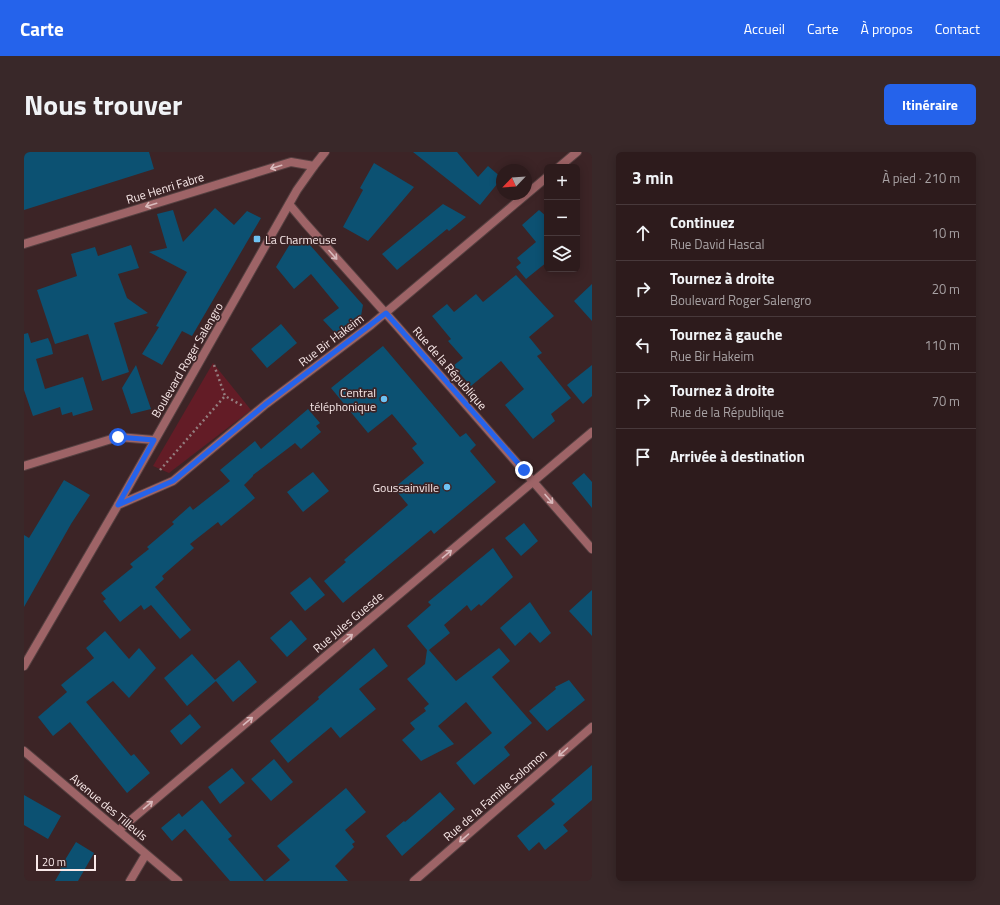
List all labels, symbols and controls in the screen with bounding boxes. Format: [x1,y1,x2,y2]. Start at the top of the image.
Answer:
text: Carte [20,14,64,43]
text: Accueil [744,18,785,39]
text: Carte [807,18,839,39]
text: À propos [861,18,913,39]
text: Contact [935,18,980,39]
text: Nous trouver [24,83,182,126]
button: Itinéraire [884,84,976,125]
one-way arrow [270,163,282,171]
north arrow [496,164,532,200]
map controls [544,164,580,272]
button: + [544,164,580,200]
text: 3 min [632,165,673,191]
street label: Rue Henri Fabre [124,167,206,209]
text: À pied · 210 m [882,168,960,188]
button: − [544,200,580,236]
one-way arrow [145,202,158,209]
text: Continuez [670,211,735,234]
icon: ahead [632,222,654,244]
text: 10 m [932,223,960,243]
place label: La Charmeuse [265,230,337,249]
marker: La Charmeuse [252,234,262,244]
text: Rue David Hascal [670,234,764,254]
button: layers [544,236,580,272]
one-way arrow [328,249,337,259]
text: Tournez à droite [670,267,775,290]
icon: right [632,278,654,300]
text: 20 m [932,279,960,299]
text: Boulevard Roger Salengro [670,290,811,310]
street label: Boulevard Roger Salengro [146,299,228,421]
street label: Rue Bir Hakeim [294,309,368,371]
street label: Rue de la République [408,322,492,414]
text: Tournez à gauche [670,323,782,346]
icon: left [632,334,654,356]
text: 110 m [924,335,960,355]
text: Rue Bir Hakeim [670,346,754,366]
text: Tournez à droite [670,379,775,402]
place label: Central téléphonique [310,383,376,416]
icon: right [632,390,654,412]
text: 70 m [932,391,960,411]
marker: Central téléphonique [379,394,389,404]
text: Rue de la République [670,402,784,422]
route start [109,428,127,446]
text: Arrivée à destination [670,445,805,468]
icon: arrive [632,446,654,468]
route end [515,461,533,479]
place label: Goussainville [373,478,439,497]
marker: Goussainville [442,482,452,492]
one-way arrow [544,493,553,503]
one-way arrow [442,550,453,559]
street label: Rue Jules Guesde [309,587,387,657]
one-way arrow [342,633,353,642]
one-way arrow [243,717,253,726]
street label: Rue de la Famille Solomon [439,744,551,846]
one-way arrow [557,748,568,757]
street label: Avenue des Tilleuls [66,769,152,845]
one-way arrow [143,800,154,809]
one-way arrow [459,833,470,842]
scale bar [36,853,96,872]
text: 20 m [42,854,66,870]

